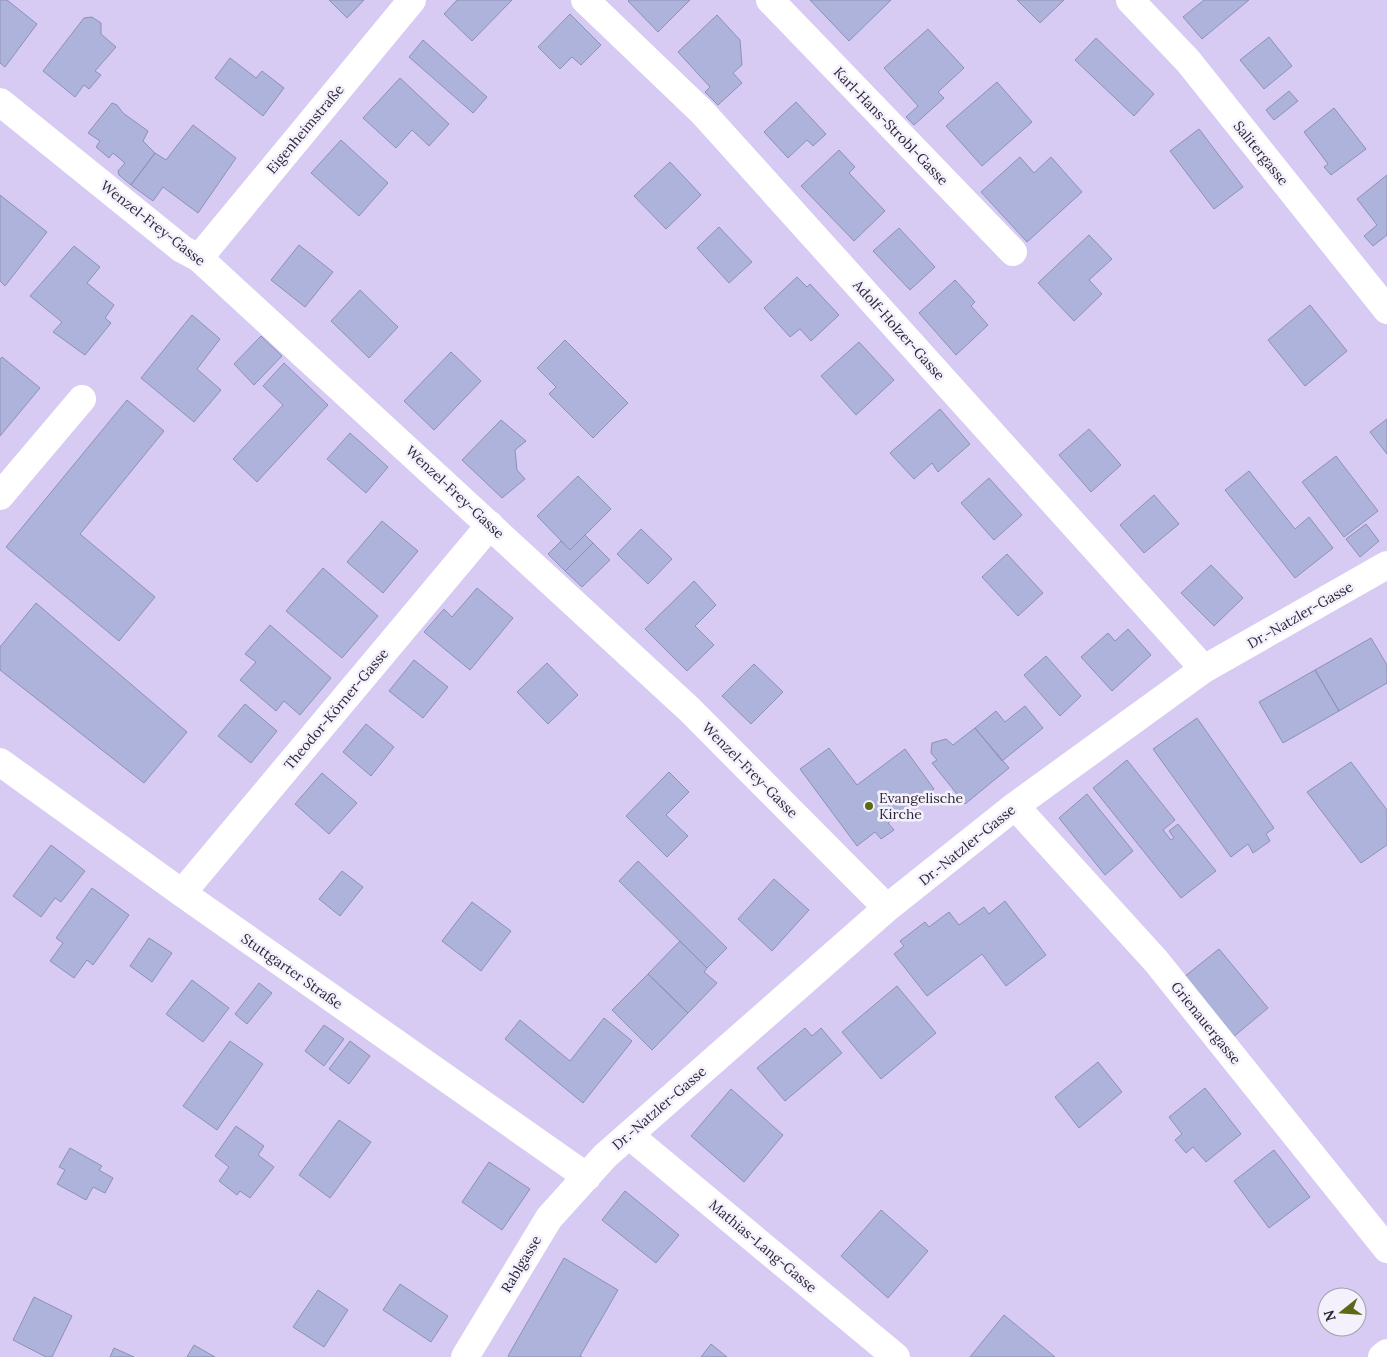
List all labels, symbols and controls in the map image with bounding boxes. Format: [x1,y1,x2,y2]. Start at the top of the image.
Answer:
street label: Karl-Hans-Strobl-Gasse [830,63,952,189]
street label: Eigenheimstraße [262,80,348,177]
street label: Salitergasse [1230,117,1293,189]
street label: Wenzel-Frey-Gasse [97,176,209,270]
street label: Adolf-Holzer-Gasse [849,275,949,384]
street label: Wenzel-Frey-Gasse [402,442,508,543]
street label: Dr.-Natzler-Gasse [1244,577,1356,653]
street label: Theodor-Körner-Gasse [280,644,392,773]
street label: Wenzel-Frey-Gasse [698,718,802,822]
place label: Evangelische Kirche [879,789,964,823]
marker: Evangelische Kirche [863,800,875,812]
street label: Dr.-Natzler-Gasse [915,800,1019,889]
street label: Stuttgarter Straße [238,929,347,1013]
street label: Grienauergasse [1167,978,1245,1068]
street label: Dr.-Natzler-Gasse [608,1062,710,1154]
street label: Mathias-Lang-Gasse [705,1196,821,1297]
street label: Rablgasse [497,1232,545,1296]
north arrow [1317,1287,1367,1337]
text: N [1319,1308,1340,1324]

